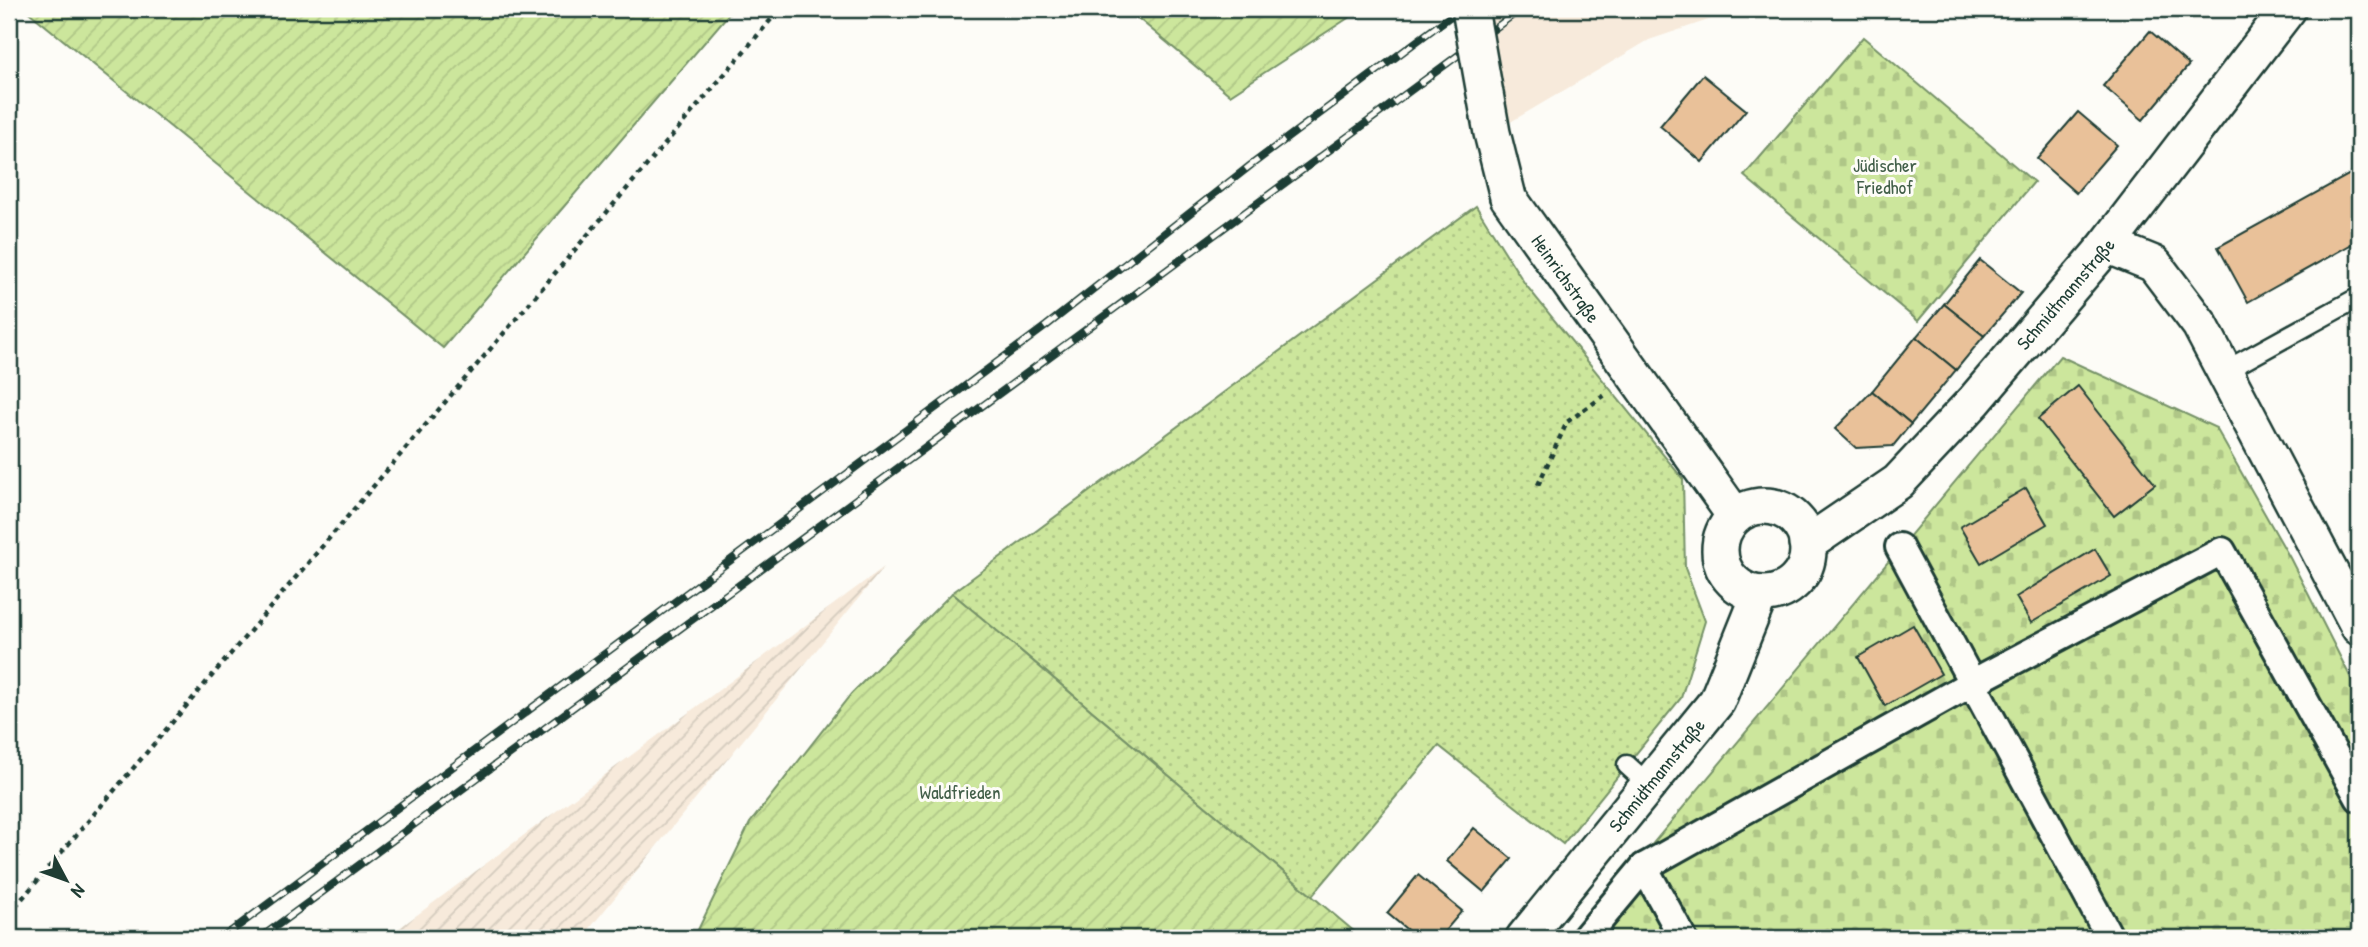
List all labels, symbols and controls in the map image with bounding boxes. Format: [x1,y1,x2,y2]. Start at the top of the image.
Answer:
park label: Jüdischer Friedhof [1853,152,1918,200]
street label: Heinrichstraße [1526,229,1607,328]
street label: Schmidtmannstraße [2010,232,2121,355]
street label: Schmidtmannstraße [1603,713,1711,837]
park label: Waldfrieden [919,779,1001,805]
north arrow [32,846,102,916]
text: N [66,879,92,903]

